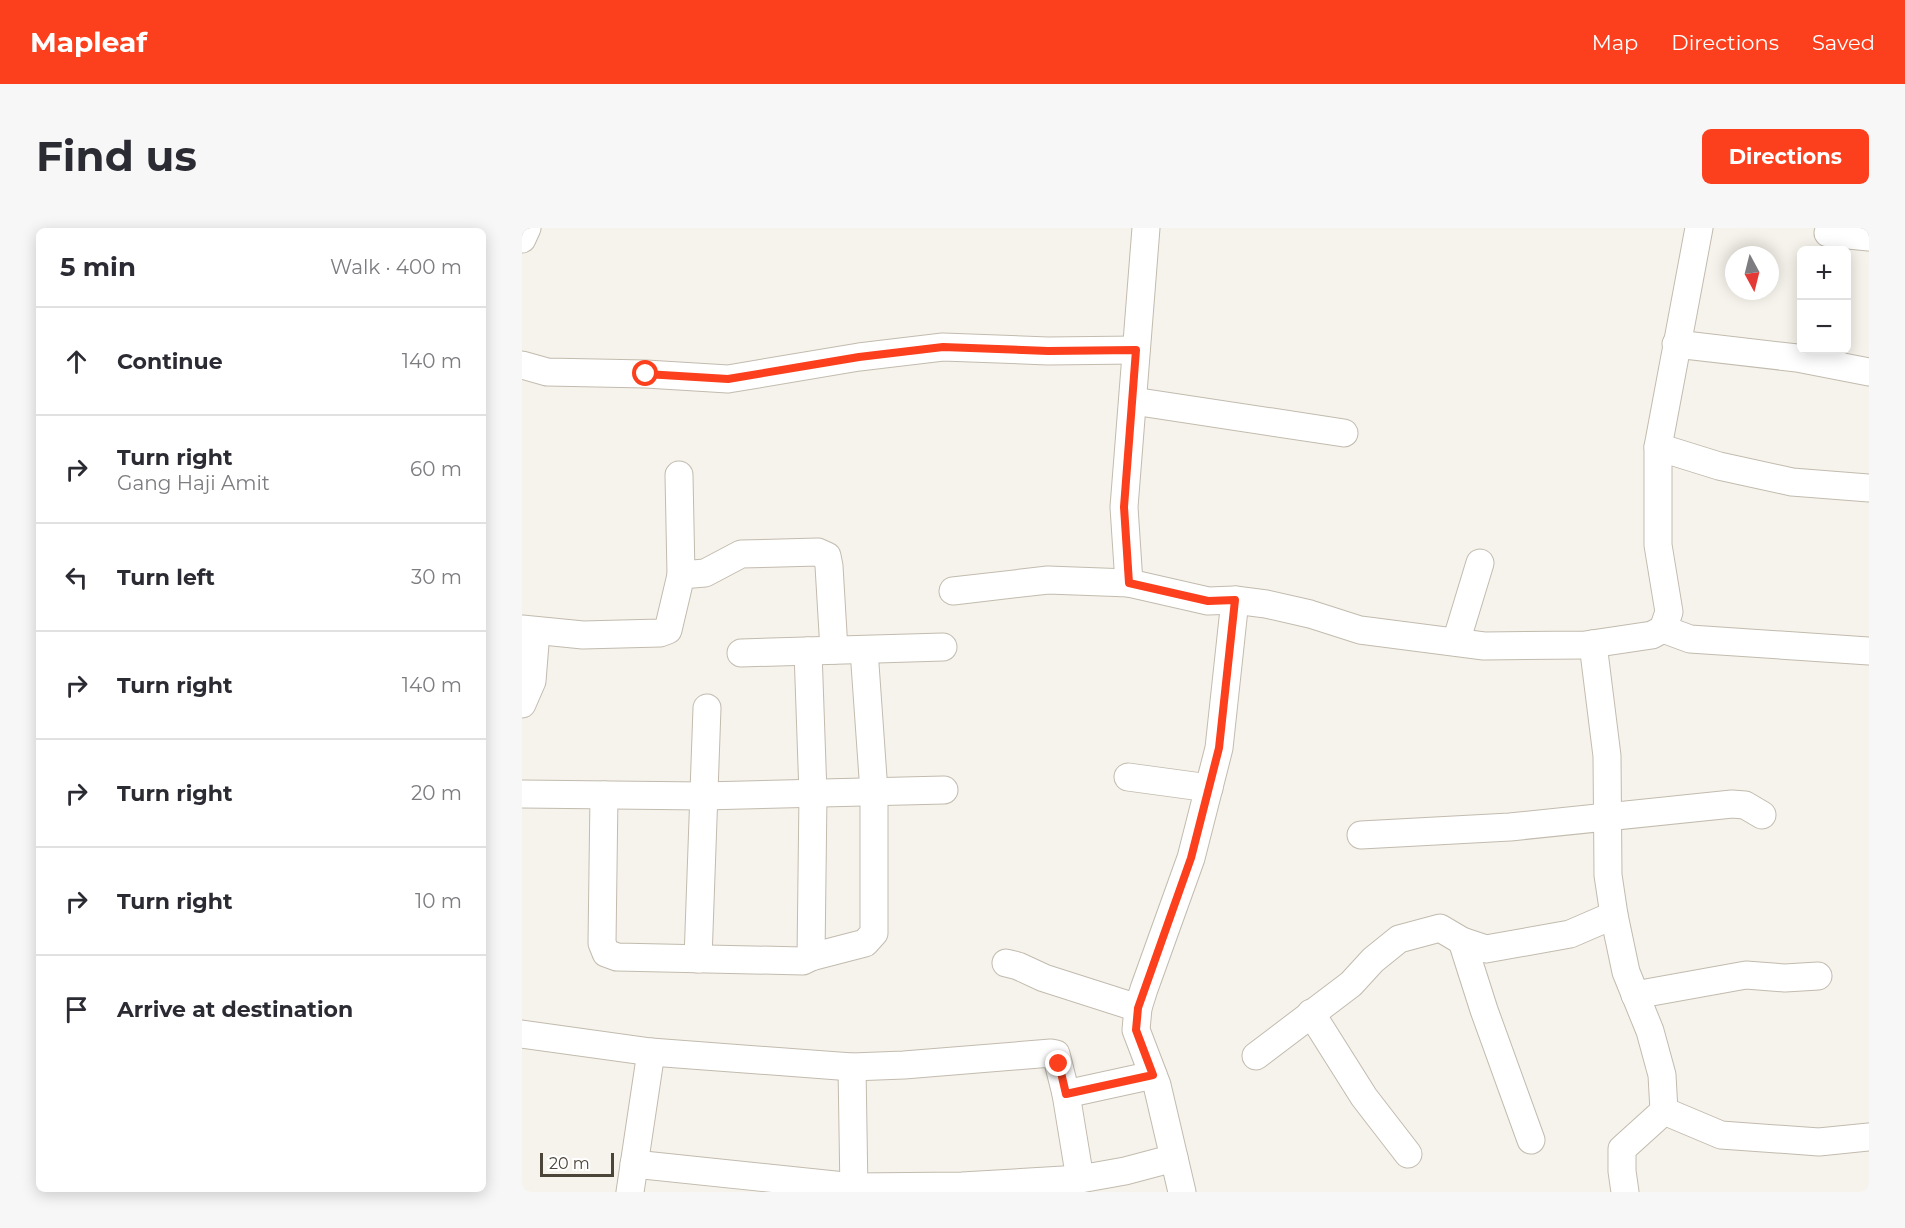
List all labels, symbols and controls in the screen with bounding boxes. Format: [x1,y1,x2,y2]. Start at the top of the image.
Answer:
text: Mapleaf [30,25,147,59]
text: Map [1592,30,1638,55]
text: Directions [1671,30,1779,55]
text: Saved [1812,30,1875,55]
button: Directions [1702,129,1869,184]
text: Find us [36,130,197,182]
north arrow [1725,246,1779,300]
map controls [1797,246,1851,354]
button: + [1797,246,1851,300]
text: 5 min [60,251,136,283]
text: Walk · 400 m [330,255,462,279]
button: − [1797,300,1851,354]
icon: ahead [60,345,93,378]
text: Continue [117,348,223,375]
text: 140 m [402,349,462,373]
route start [632,360,658,386]
text: Turn right [117,444,232,471]
icon: right [60,453,93,486]
text: 60 m [410,457,462,481]
text: Gang Haji Amit [117,471,270,495]
icon: left [60,561,93,594]
text: Turn left [117,564,215,591]
text: 30 m [411,565,462,589]
icon: right [60,669,93,702]
text: Turn right [117,672,232,699]
text: 140 m [402,673,462,697]
icon: right [60,777,93,810]
text: Turn right [117,780,232,807]
text: 20 m [411,781,462,805]
icon: right [60,885,93,918]
text: Turn right [117,888,232,915]
text: 10 m [415,889,462,913]
icon: arrive [60,993,93,1026]
text: Arrive at destination [117,996,353,1023]
route end [1045,1050,1071,1076]
scale bar [540,1150,614,1178]
text: 20 m [549,1154,590,1173]

